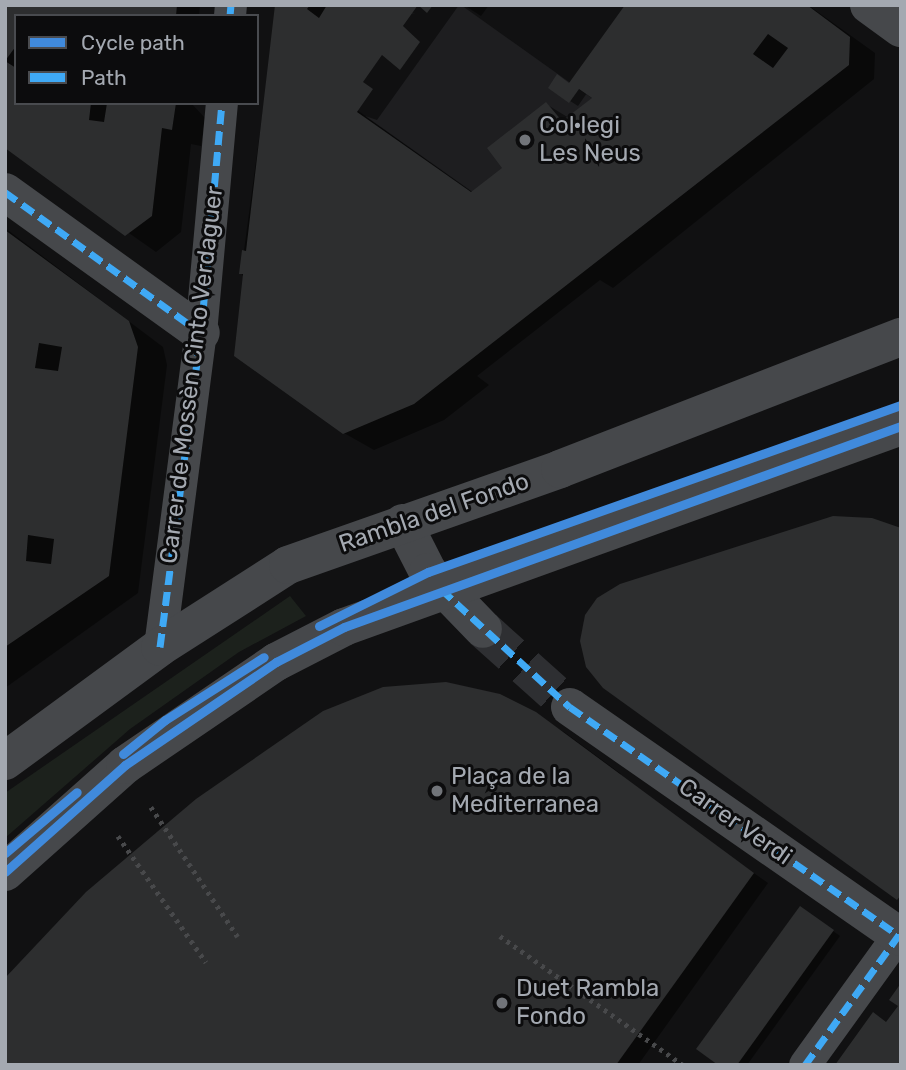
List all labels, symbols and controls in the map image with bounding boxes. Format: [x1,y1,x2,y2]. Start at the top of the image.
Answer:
legend [14,14,259,105]
text: Cycle path [81,30,185,55]
text: Path [81,65,127,90]
place label: Col·legi Les Neus [539,112,641,168]
marker: Col·legi Les Neus [517,132,533,148]
street label: Carrer de Mossèn Cinto Verdaguer [154,184,230,566]
street label: Rambla del Fondo [335,467,533,559]
place label: Plaça de la Mediterranea [451,763,599,819]
street label: Carrer Verdi [672,772,798,872]
marker: Plaça de la Mediterranea [429,783,445,799]
place label: Duet Rambla Fondo [516,975,659,1031]
marker: Duet Rambla Fondo [494,995,510,1011]

